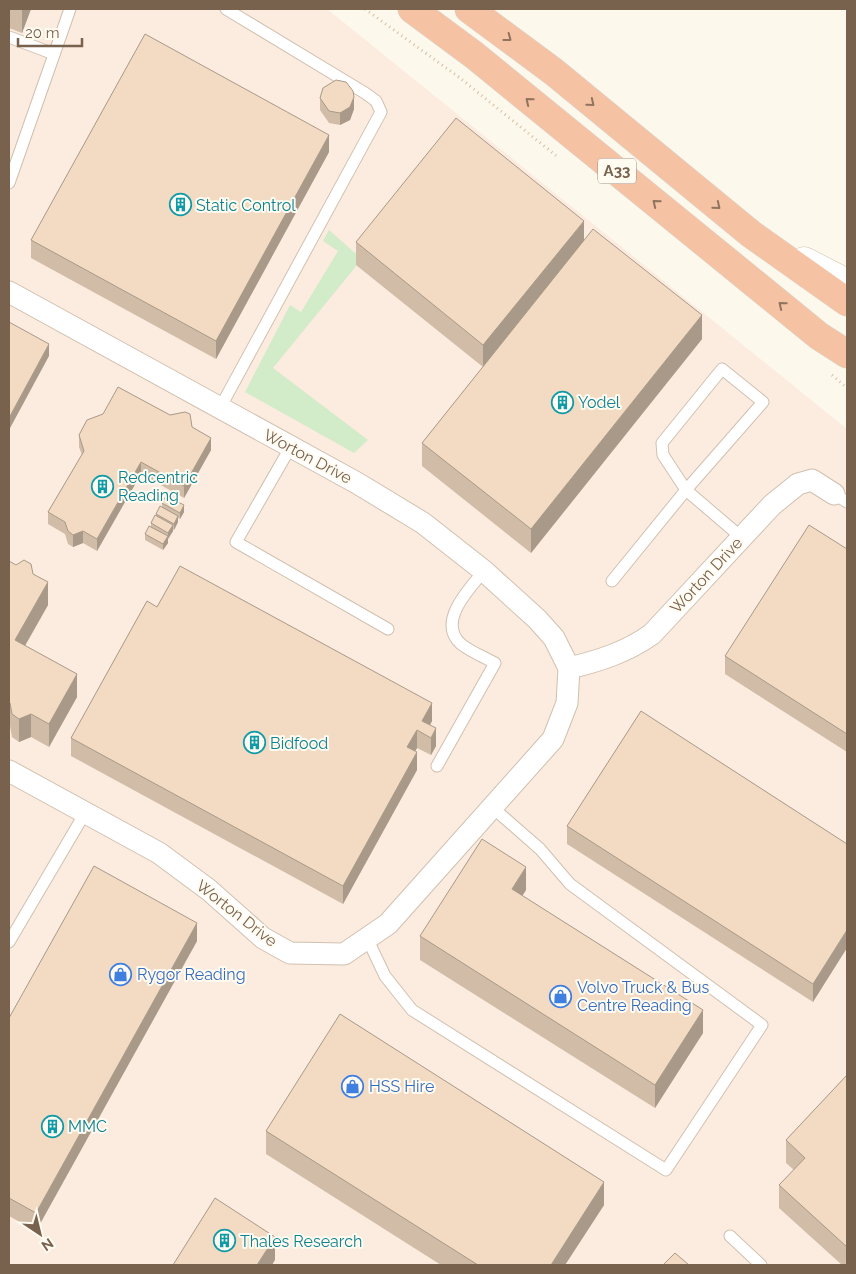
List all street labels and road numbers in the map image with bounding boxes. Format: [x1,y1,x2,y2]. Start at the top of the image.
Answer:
road number: A33 [598,158,636,184]
street label: Worton Drive [260,425,355,488]
street label: Worton Drive [666,533,746,617]
street label: Worton Drive [193,876,281,951]

